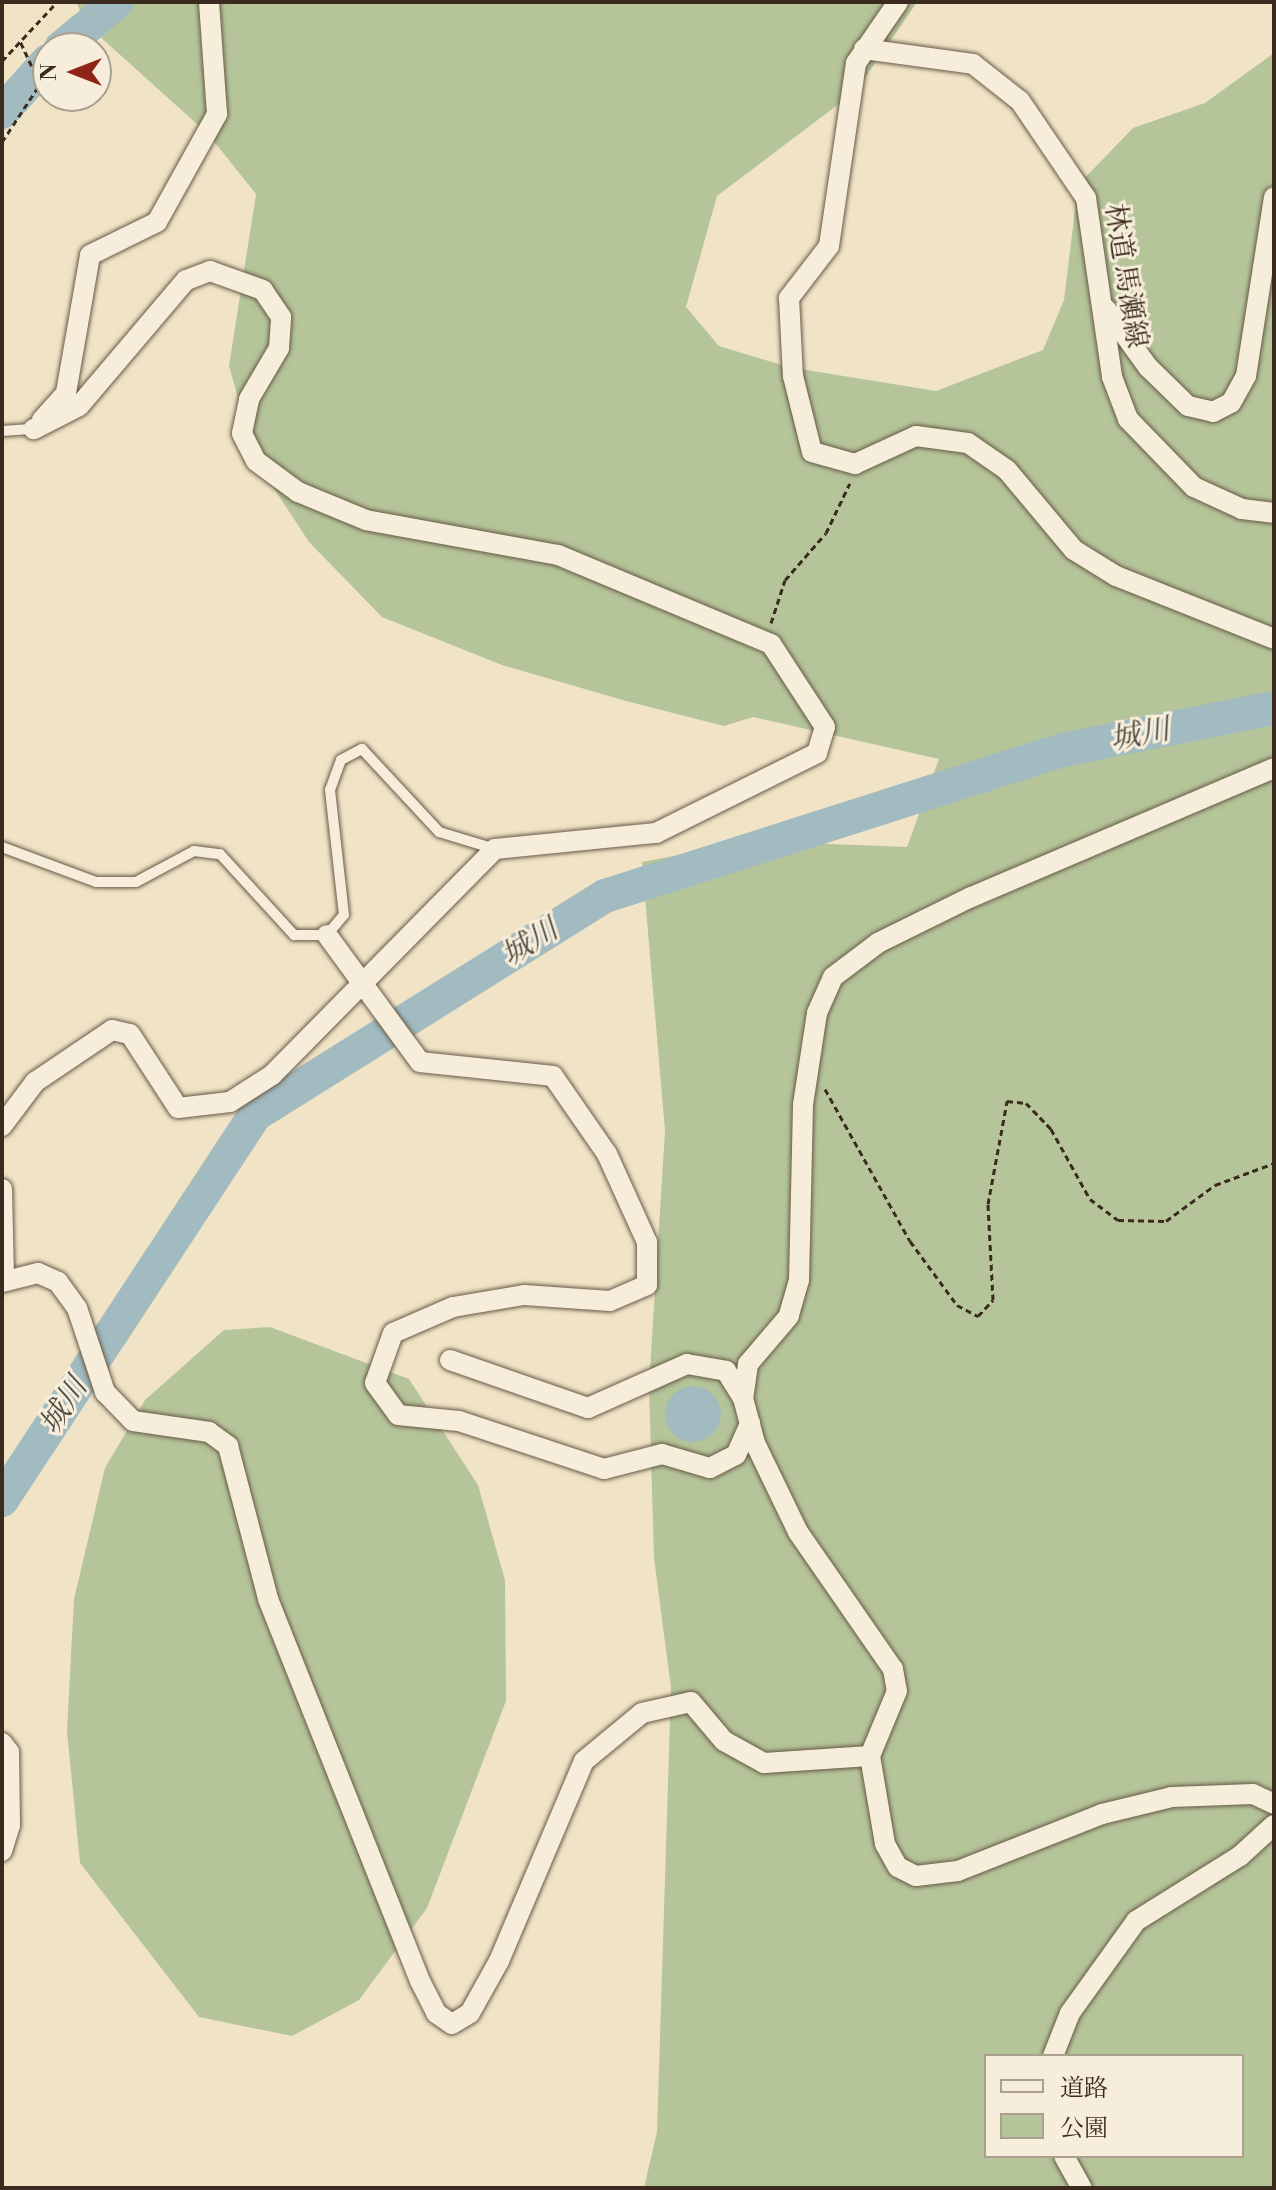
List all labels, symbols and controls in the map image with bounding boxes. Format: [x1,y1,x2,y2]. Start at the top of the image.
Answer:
north arrow [32,32,112,112]
text: N [36,63,63,81]
street label: 林道 馬瀬線 [1097,201,1153,351]
water label: 城川 [1107,712,1173,758]
water label: 城川 [495,912,565,974]
water label: 城川 [33,1371,95,1441]
legend [984,2054,1244,2158]
text: 道路 [1060,2074,1108,2104]
text: 公園 [1060,2114,1108,2144]

